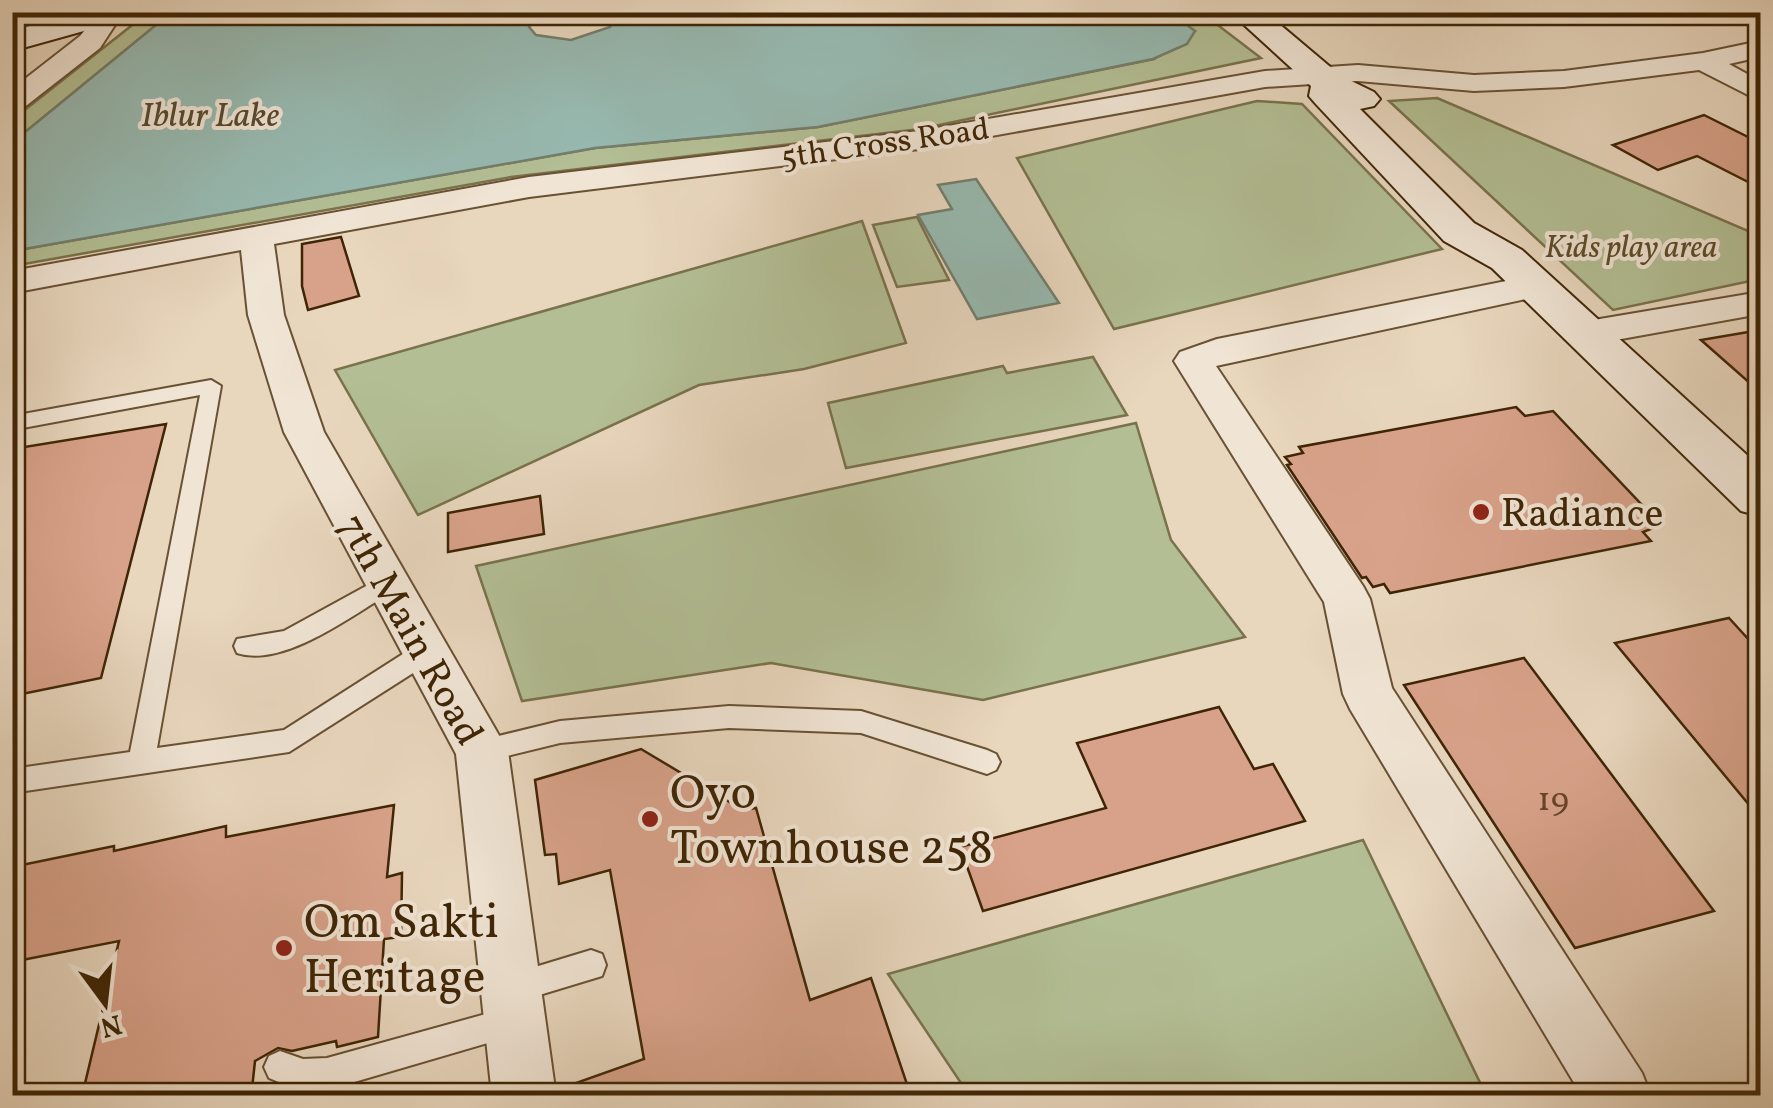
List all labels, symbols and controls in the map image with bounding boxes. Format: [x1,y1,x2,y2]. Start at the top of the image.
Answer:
water label: Iblur Lake [141,93,279,141]
street label: 5th Cross Road [779,109,992,181]
park label: Kids play area [1545,227,1717,271]
place label: Radiance [1501,488,1664,544]
marker: Radiance [1470,501,1492,523]
street label: 7th Main Road [322,505,495,757]
place label: Oyo Townhouse 258 [670,762,993,884]
house number: 19 [1537,777,1569,825]
marker: Oyo Townhouse 258 [639,808,661,830]
place label: Om Sakti Heritage [304,891,499,1013]
marker: Om Sakti Heritage [273,937,295,959]
north arrow [55,953,155,1053]
text: N [96,1003,126,1046]

